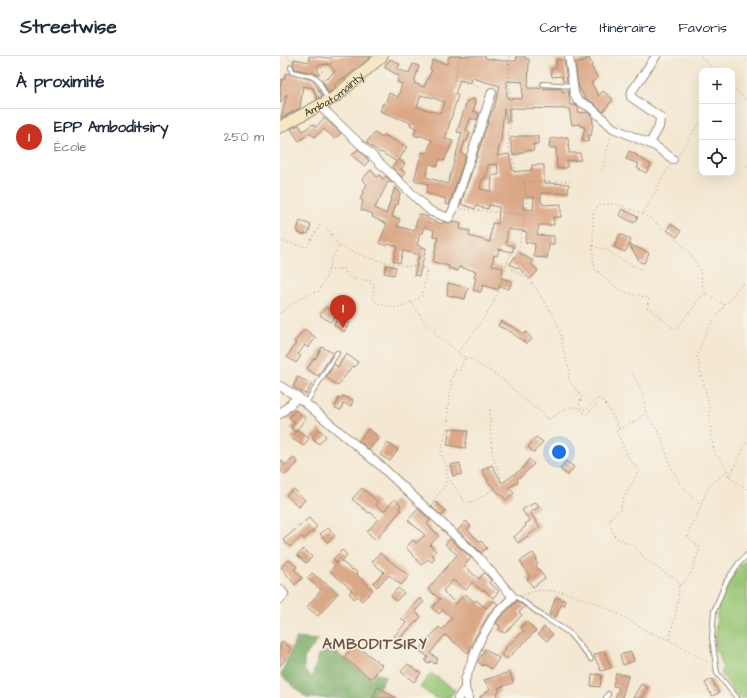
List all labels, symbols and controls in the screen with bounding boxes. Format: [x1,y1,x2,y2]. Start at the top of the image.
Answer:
text: Streetwise [20,14,117,41]
text: Carte [539,18,577,38]
text: Itinéraire [599,18,656,38]
text: Favoris [678,18,727,38]
map controls [699,68,735,176]
button: + [699,68,735,104]
street label: Ambatomainty [301,69,368,121]
text: À proximité [16,70,105,94]
button: − [699,104,735,140]
text: EPP Amboditsiry [54,117,169,138]
text: 1 [28,128,30,146]
text: 250 m [224,128,264,146]
text: École [54,138,86,156]
button: locate [699,140,735,176]
pin: 1 [330,295,356,328]
your location [549,442,569,462]
district label: AMBODITSIRY [322,634,428,655]

